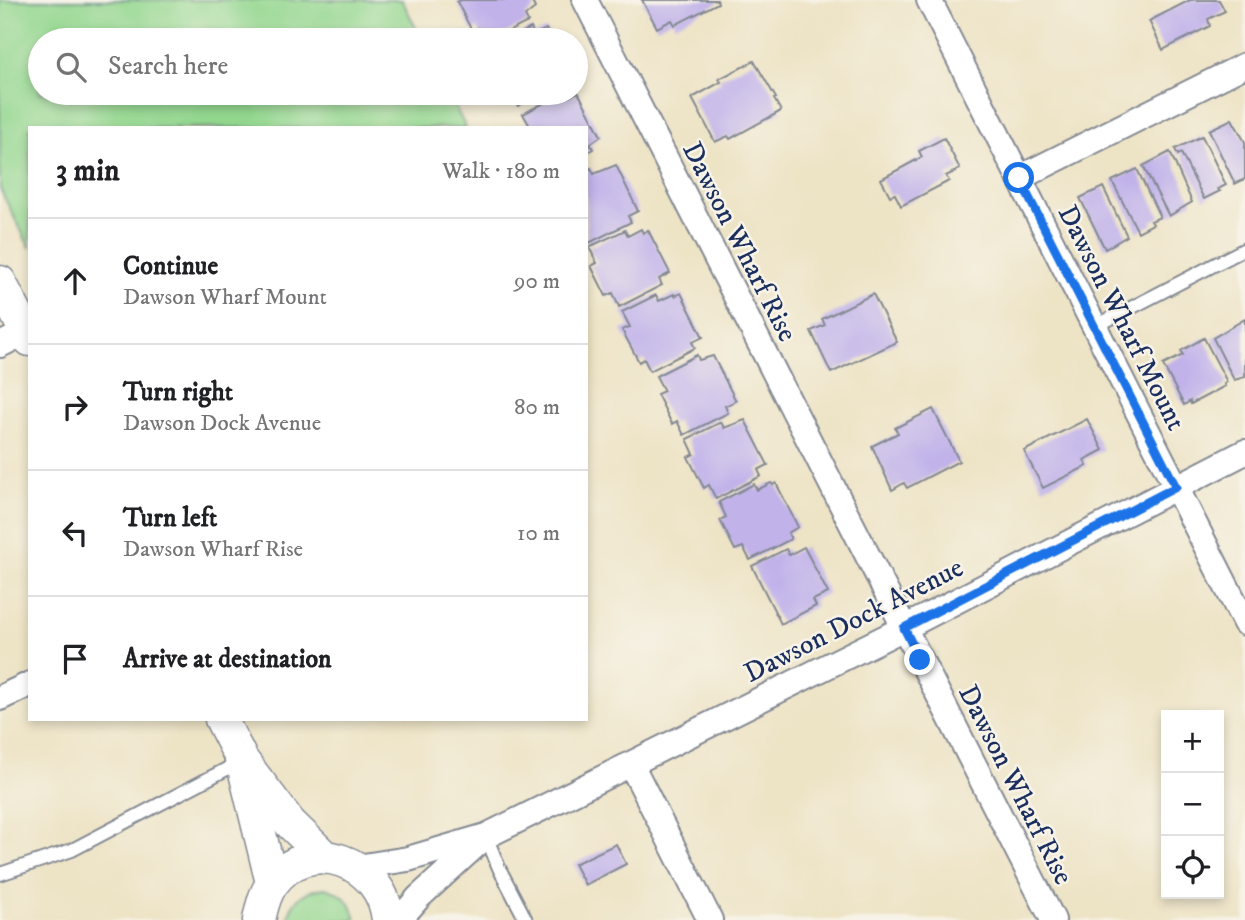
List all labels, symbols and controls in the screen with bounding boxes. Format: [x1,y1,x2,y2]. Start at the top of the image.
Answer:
search box [28,28,588,105]
icon: search [52,48,90,86]
text: Search here [108,50,228,83]
street label: Dawson Wharf Rise [674,136,805,347]
text: 3 min [56,153,120,190]
text: Walk · 180 m [442,157,560,186]
route start [1003,162,1034,193]
street label: Dawson Wharf Mount [1050,199,1194,436]
text: Continue [123,250,218,283]
icon: ahead [56,262,94,300]
text: 90 m [514,267,560,296]
text: Dawson Wharf Mount [123,283,327,312]
text: Turn right [123,376,233,409]
icon: right [56,388,94,426]
text: 80 m [514,393,560,422]
text: Dawson Dock Avenue [123,409,321,438]
text: Turn left [123,502,217,535]
icon: left [56,514,94,552]
text: 10 m [517,519,560,548]
text: Dawson Wharf Rise [123,535,303,564]
street label: Dawson Dock Avenue [738,550,969,691]
icon: arrive [56,640,94,678]
text: Arrive at destination [123,643,332,676]
route end [904,644,935,675]
street label: Dawson Wharf Rise [950,679,1081,890]
map controls [1161,710,1224,899]
button: + [1161,710,1224,773]
button: − [1161,773,1224,836]
button: locate [1161,836,1224,899]

